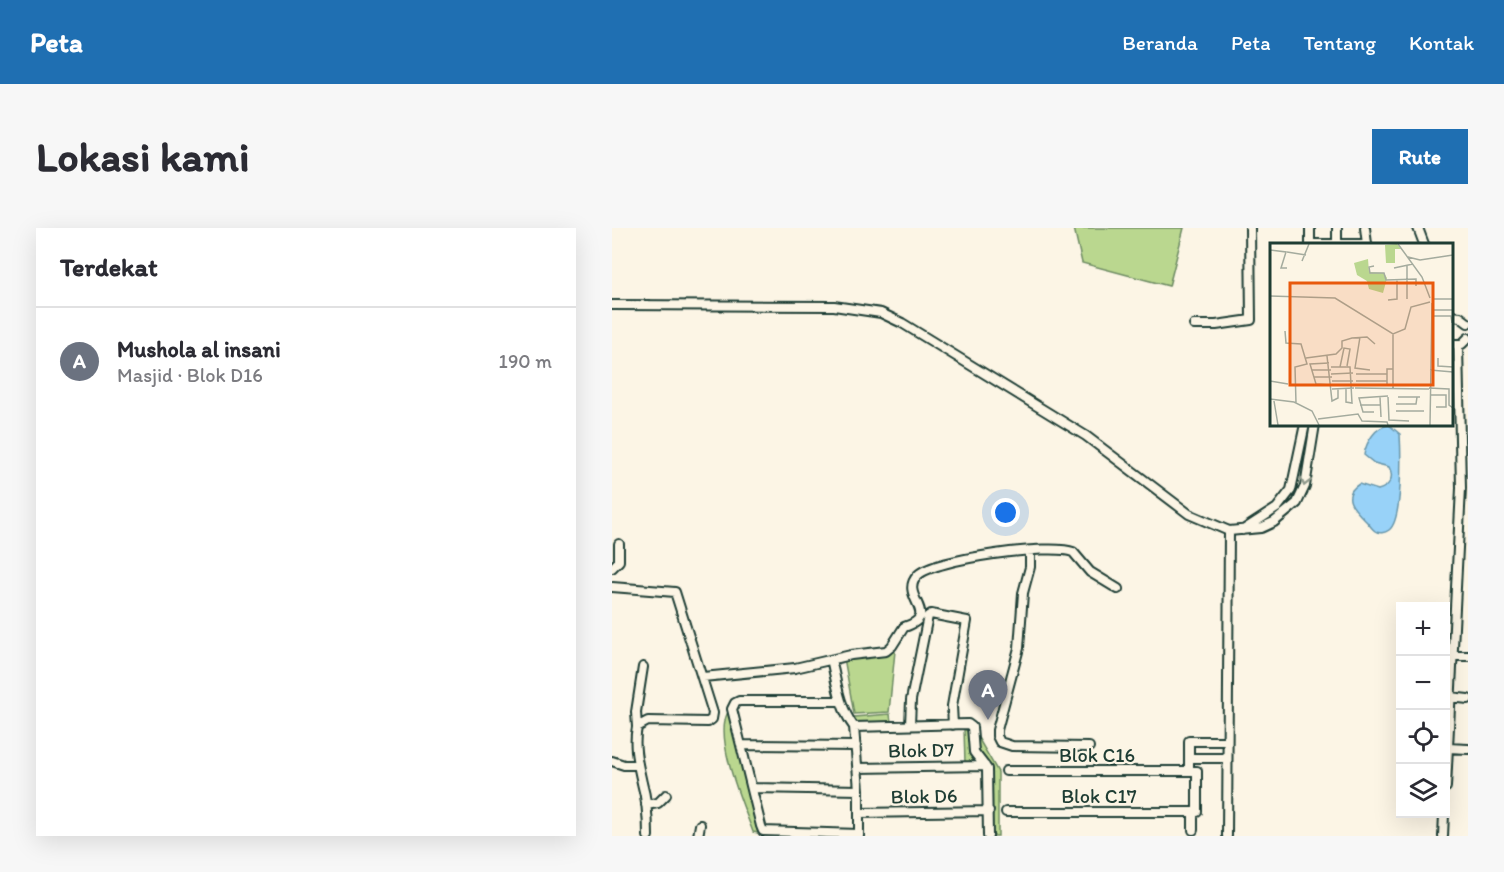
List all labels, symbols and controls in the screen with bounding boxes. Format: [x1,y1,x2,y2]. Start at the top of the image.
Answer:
text: Peta [30,25,83,59]
text: Beranda [1122,30,1198,55]
text: Peta [1231,30,1271,55]
text: Tentang [1304,30,1376,55]
text: Kontak [1409,30,1474,55]
button: Rute [1372,129,1468,184]
text: Lokasi kami [36,131,250,182]
inset map [1270,243,1453,426]
text: Terdekat [60,251,158,283]
text: Mushola al insani [117,336,281,363]
text: A [73,349,86,373]
text: 190 m [499,349,552,373]
text: Masjid · Blok D16 [117,363,263,387]
one-way arrow [1299,477,1312,487]
your location [991,498,1020,527]
map controls [1396,602,1450,818]
button: + [1396,602,1450,656]
button: − [1396,656,1450,710]
pin: A [968,670,1007,720]
button: locate [1396,710,1450,764]
street label: Blok D7 [888,737,954,763]
street label: Blok C16 [1059,743,1135,767]
button: layers [1396,764,1450,818]
street label: Blok D6 [890,783,958,809]
street label: Blok C17 [1061,784,1137,808]

